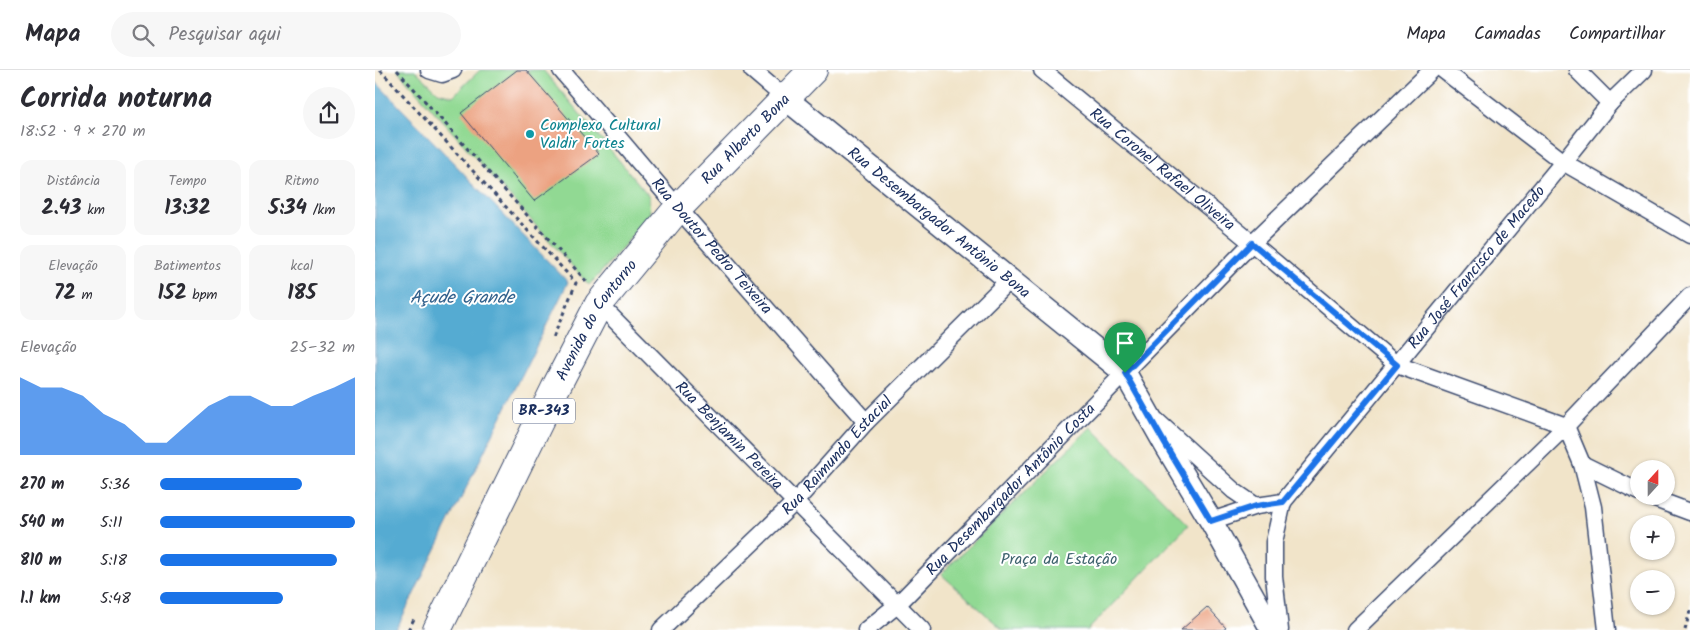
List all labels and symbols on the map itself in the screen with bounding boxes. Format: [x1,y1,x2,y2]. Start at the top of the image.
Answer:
street label: Rua Alberto Bona [695,88,796,190]
street label: Rua Coronel Rafael Oliveira [1084,101,1241,237]
place label: Complexo Cultural Valdir Fortes [540,113,661,156]
marker: Complexo Cultural Valdir Fortes [524,128,536,140]
street label: Rua Desembargador Antônio Bona [842,141,1036,305]
street label: Rua Doutor Pedro Teixeira [645,172,779,320]
street label: Rua José Francisco de Macedo [1401,180,1551,354]
street label: Avenida do Contorno [549,254,643,385]
water label: Açude Grande [410,284,516,313]
pin [1104,322,1146,373]
street label: Rua Benjamin Pereira [669,375,789,496]
street label: Rua Raimundo Estacial [776,390,898,521]
street label: Rua Desembargador Antônio Costa [920,397,1101,581]
road number: BR-343 [513,398,575,424]
north arrow [1630,460,1675,505]
park label: Praça da Estação [1001,547,1117,572]

